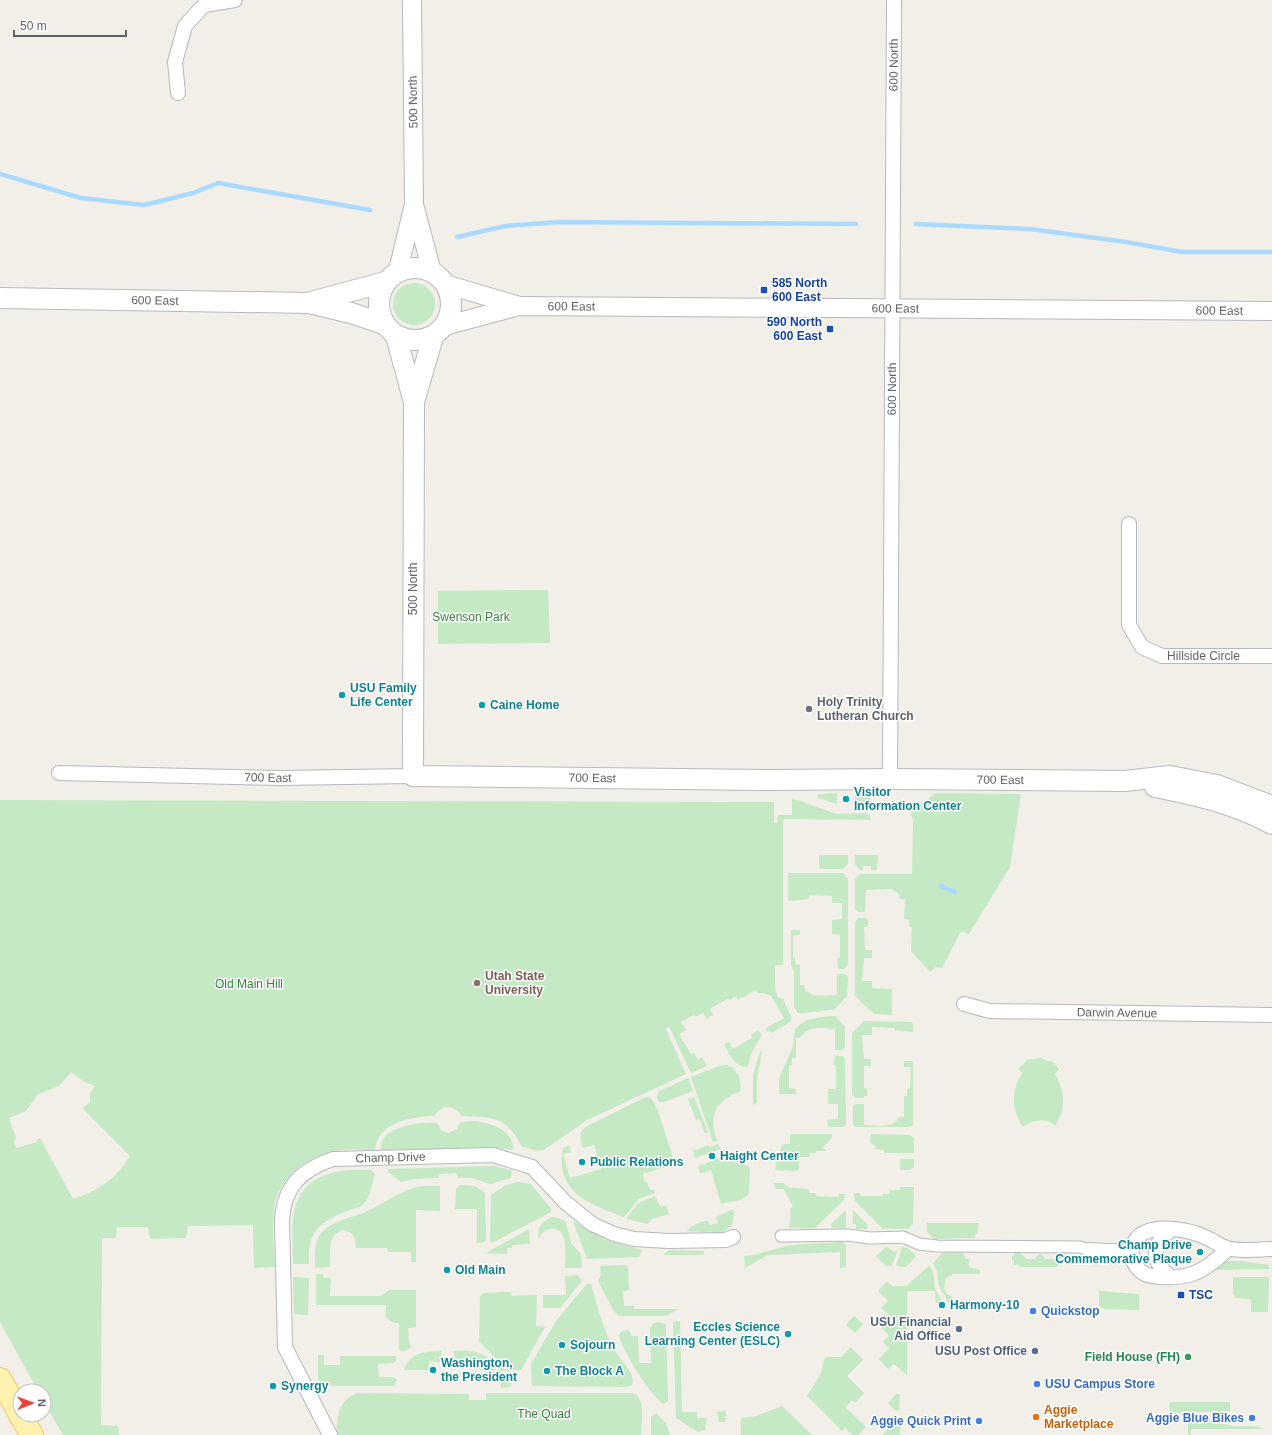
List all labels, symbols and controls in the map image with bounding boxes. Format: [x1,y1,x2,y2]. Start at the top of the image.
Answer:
scale bar [14,12,126,38]
text: 50 m [20,19,47,33]
street label: 600 North [887,39,901,91]
street label: 500 North [406,76,420,128]
place label: 585 North 600 East [772,276,827,304]
marker: 585 North 600 East [759,285,769,295]
street label: 600 East [131,293,179,308]
street label: 600 East [548,299,596,314]
street label: 600 East [872,301,920,316]
street label: 600 East [1196,303,1244,318]
place label: 590 North 600 East [767,315,822,343]
marker: 590 North 600 East [825,324,835,334]
street label: 600 North [885,363,899,415]
street label: 500 North [406,563,420,615]
park label: Swenson Park [432,610,511,624]
street label: Hillside Circle [1167,649,1240,663]
place label: USU Family Life Center [350,681,417,709]
marker: USU Family Life Center [337,690,347,700]
place label: Holy Trinity Lutheran Church [817,695,914,723]
place label: Caine Home [490,698,560,712]
marker: Caine Home [477,700,487,710]
marker: Holy Trinity Lutheran Church [804,704,814,714]
street label: 700 East [244,770,292,785]
street label: 700 East [568,771,617,785]
street label: 700 East [976,773,1025,787]
place label: Visitor Information Center [854,785,962,813]
marker: Visitor Information Center [841,794,851,804]
place label: Utah State University [485,969,545,997]
park label: Old Main Hill [215,977,283,991]
marker: Utah State University [472,978,482,988]
street label: Darwin Avenue [1077,1005,1158,1020]
place label: Haight Center [720,1149,799,1163]
street label: Champ Drive [355,1150,426,1165]
marker: Haight Center [707,1151,717,1161]
place label: Public Relations [590,1155,684,1169]
marker: Public Relations [577,1157,587,1167]
place label: Champ Drive Commemorative Plaque [1055,1238,1192,1266]
marker: Champ Drive Commemorative Plaque [1195,1247,1205,1257]
place label: Old Main [455,1263,506,1277]
marker: Old Main [442,1265,452,1275]
place label: TSC [1189,1288,1213,1302]
marker: TSC [1176,1290,1186,1300]
place label: Harmony-10 [950,1298,1020,1312]
marker: Harmony-10 [937,1300,947,1310]
place label: Quickstop [1041,1304,1100,1318]
marker: Quickstop [1028,1306,1038,1316]
place label: USU Financial Aid Office [870,1315,951,1343]
place label: Eccles Science Learning Center (ESLC) [645,1320,780,1348]
marker: USU Financial Aid Office [954,1324,964,1334]
marker: Eccles Science Learning Center (ESLC) [783,1329,793,1339]
place label: Sojourn [570,1338,615,1352]
marker: Sojourn [557,1340,567,1350]
place label: USU Post Office [935,1344,1027,1358]
marker: USU Post Office [1030,1346,1040,1356]
place label: Field House (FH) [1085,1350,1180,1364]
marker: Field House (FH) [1183,1352,1193,1362]
place label: Washington, the President [441,1356,517,1384]
place label: The Block A [555,1364,624,1378]
marker: Washington, the President [428,1365,438,1375]
marker: The Block A [542,1366,552,1376]
place label: USU Campus Store [1045,1377,1155,1391]
place label: Synergy [281,1379,329,1393]
marker: USU Campus Store [1032,1379,1042,1389]
marker: Synergy [268,1381,278,1391]
north arrow [12,1383,52,1423]
text: N [36,1399,48,1407]
place label: Aggie Marketplace [1044,1403,1114,1431]
park label: The Quad [517,1407,571,1421]
place label: Aggie Blue Bikes [1146,1411,1244,1425]
marker: Aggie Marketplace [1031,1412,1041,1422]
marker: Aggie Blue Bikes [1247,1413,1257,1423]
place label: Aggie Quick Print [870,1414,971,1428]
marker: Aggie Quick Print [974,1416,984,1426]

